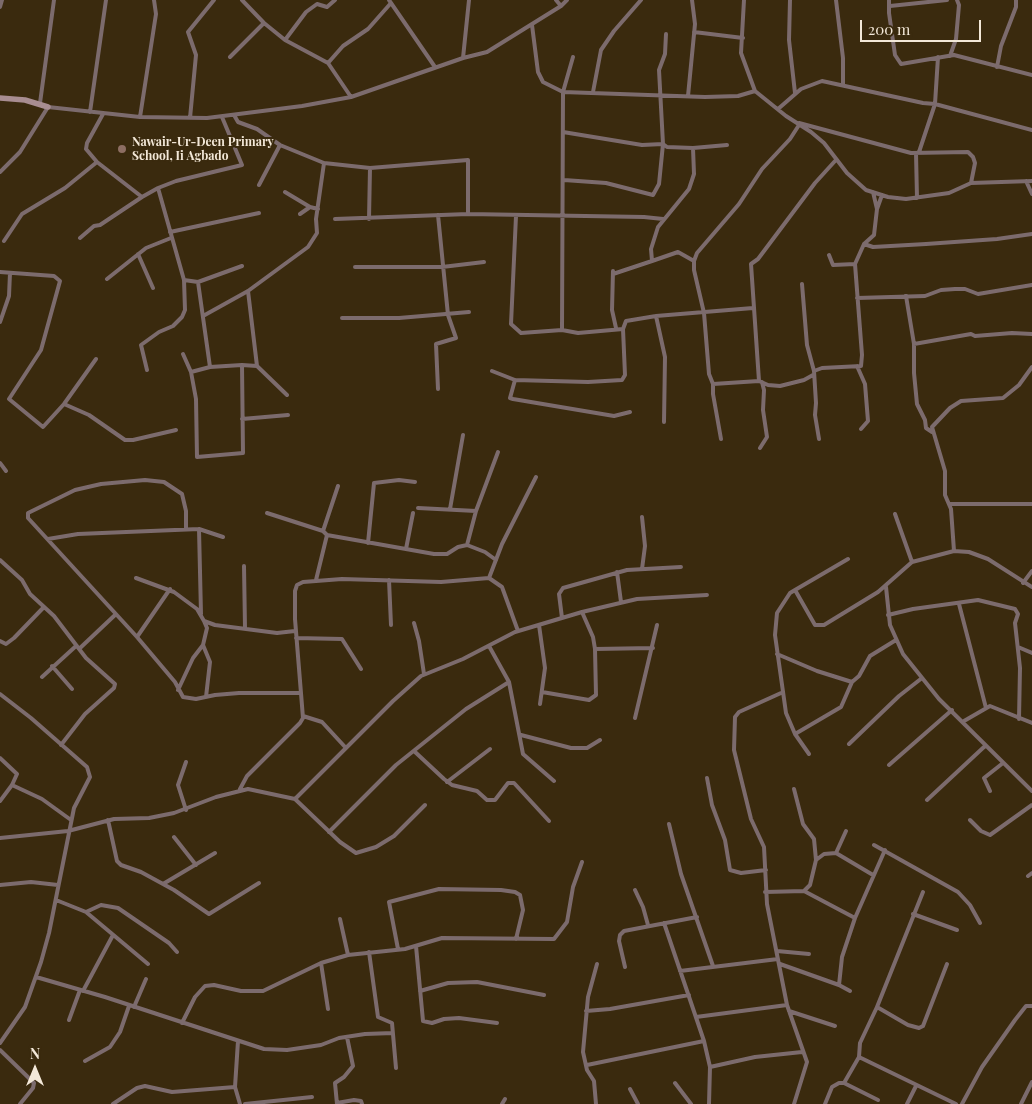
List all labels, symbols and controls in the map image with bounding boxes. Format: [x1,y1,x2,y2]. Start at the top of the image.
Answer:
scale bar [862,10,983,42]
text: 200 m [868,19,910,39]
place label: Nawair-Ur-Deen Primary School, Ii Agbado [132,135,274,163]
marker: Nawair-Ur-Deen Primary School, Ii Agbado [116,143,128,155]
north arrow [10,1044,60,1094]
text: N [30,1044,40,1063]

